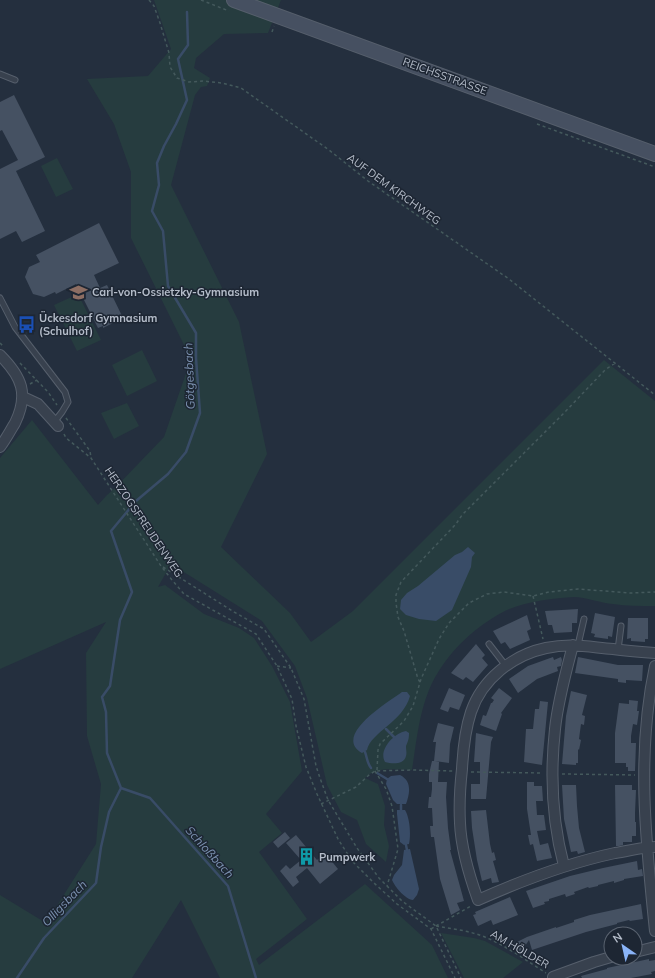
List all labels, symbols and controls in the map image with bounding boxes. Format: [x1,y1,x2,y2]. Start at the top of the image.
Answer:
street label: REICHSSTRASSE [401,54,489,98]
street label: AUF DEM KIRCHWEG [345,150,443,228]
school or university icon: Carl-von-Ossietzky-Gymnasium [69,282,89,302]
place label: Carl-von-Ossietzky-Gymnasium [92,285,259,299]
place label: Ückesdorf Gymnasium (Schulhof) [39,310,158,338]
bus stop icon: Ückesdorf Gymnasium (Schulhof) [16,314,36,334]
water label: Götgesbach [180,342,198,410]
street label: HERZOGSFREUDENWEG [102,464,186,580]
water label: Schloßbach [183,823,237,881]
building icon: Pumpwerk [296,847,316,867]
place label: Pumpwerk [319,850,376,864]
water label: Olligsbach [38,877,90,929]
north arrow [603,926,643,966]
street label: AM HÖLDER [488,927,552,972]
text: N [610,930,625,946]

